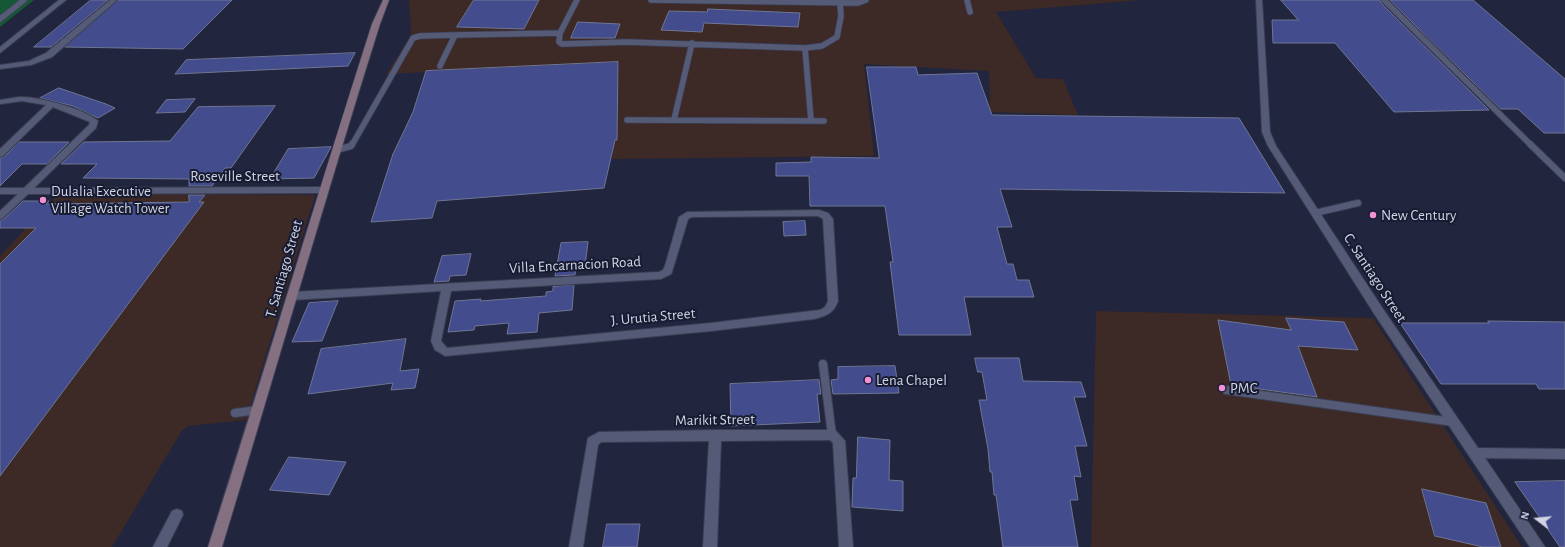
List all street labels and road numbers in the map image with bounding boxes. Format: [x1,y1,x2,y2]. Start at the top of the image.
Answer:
street label: Roseville Street [190,167,280,185]
street label: T. Santiago Street [261,218,307,320]
street label: C. Santiago Street [1339,230,1411,326]
street label: Villa Encarnacion Road [508,253,642,277]
street label: J. Urutia Street [610,304,696,330]
street label: Marikit Street [675,410,755,430]

